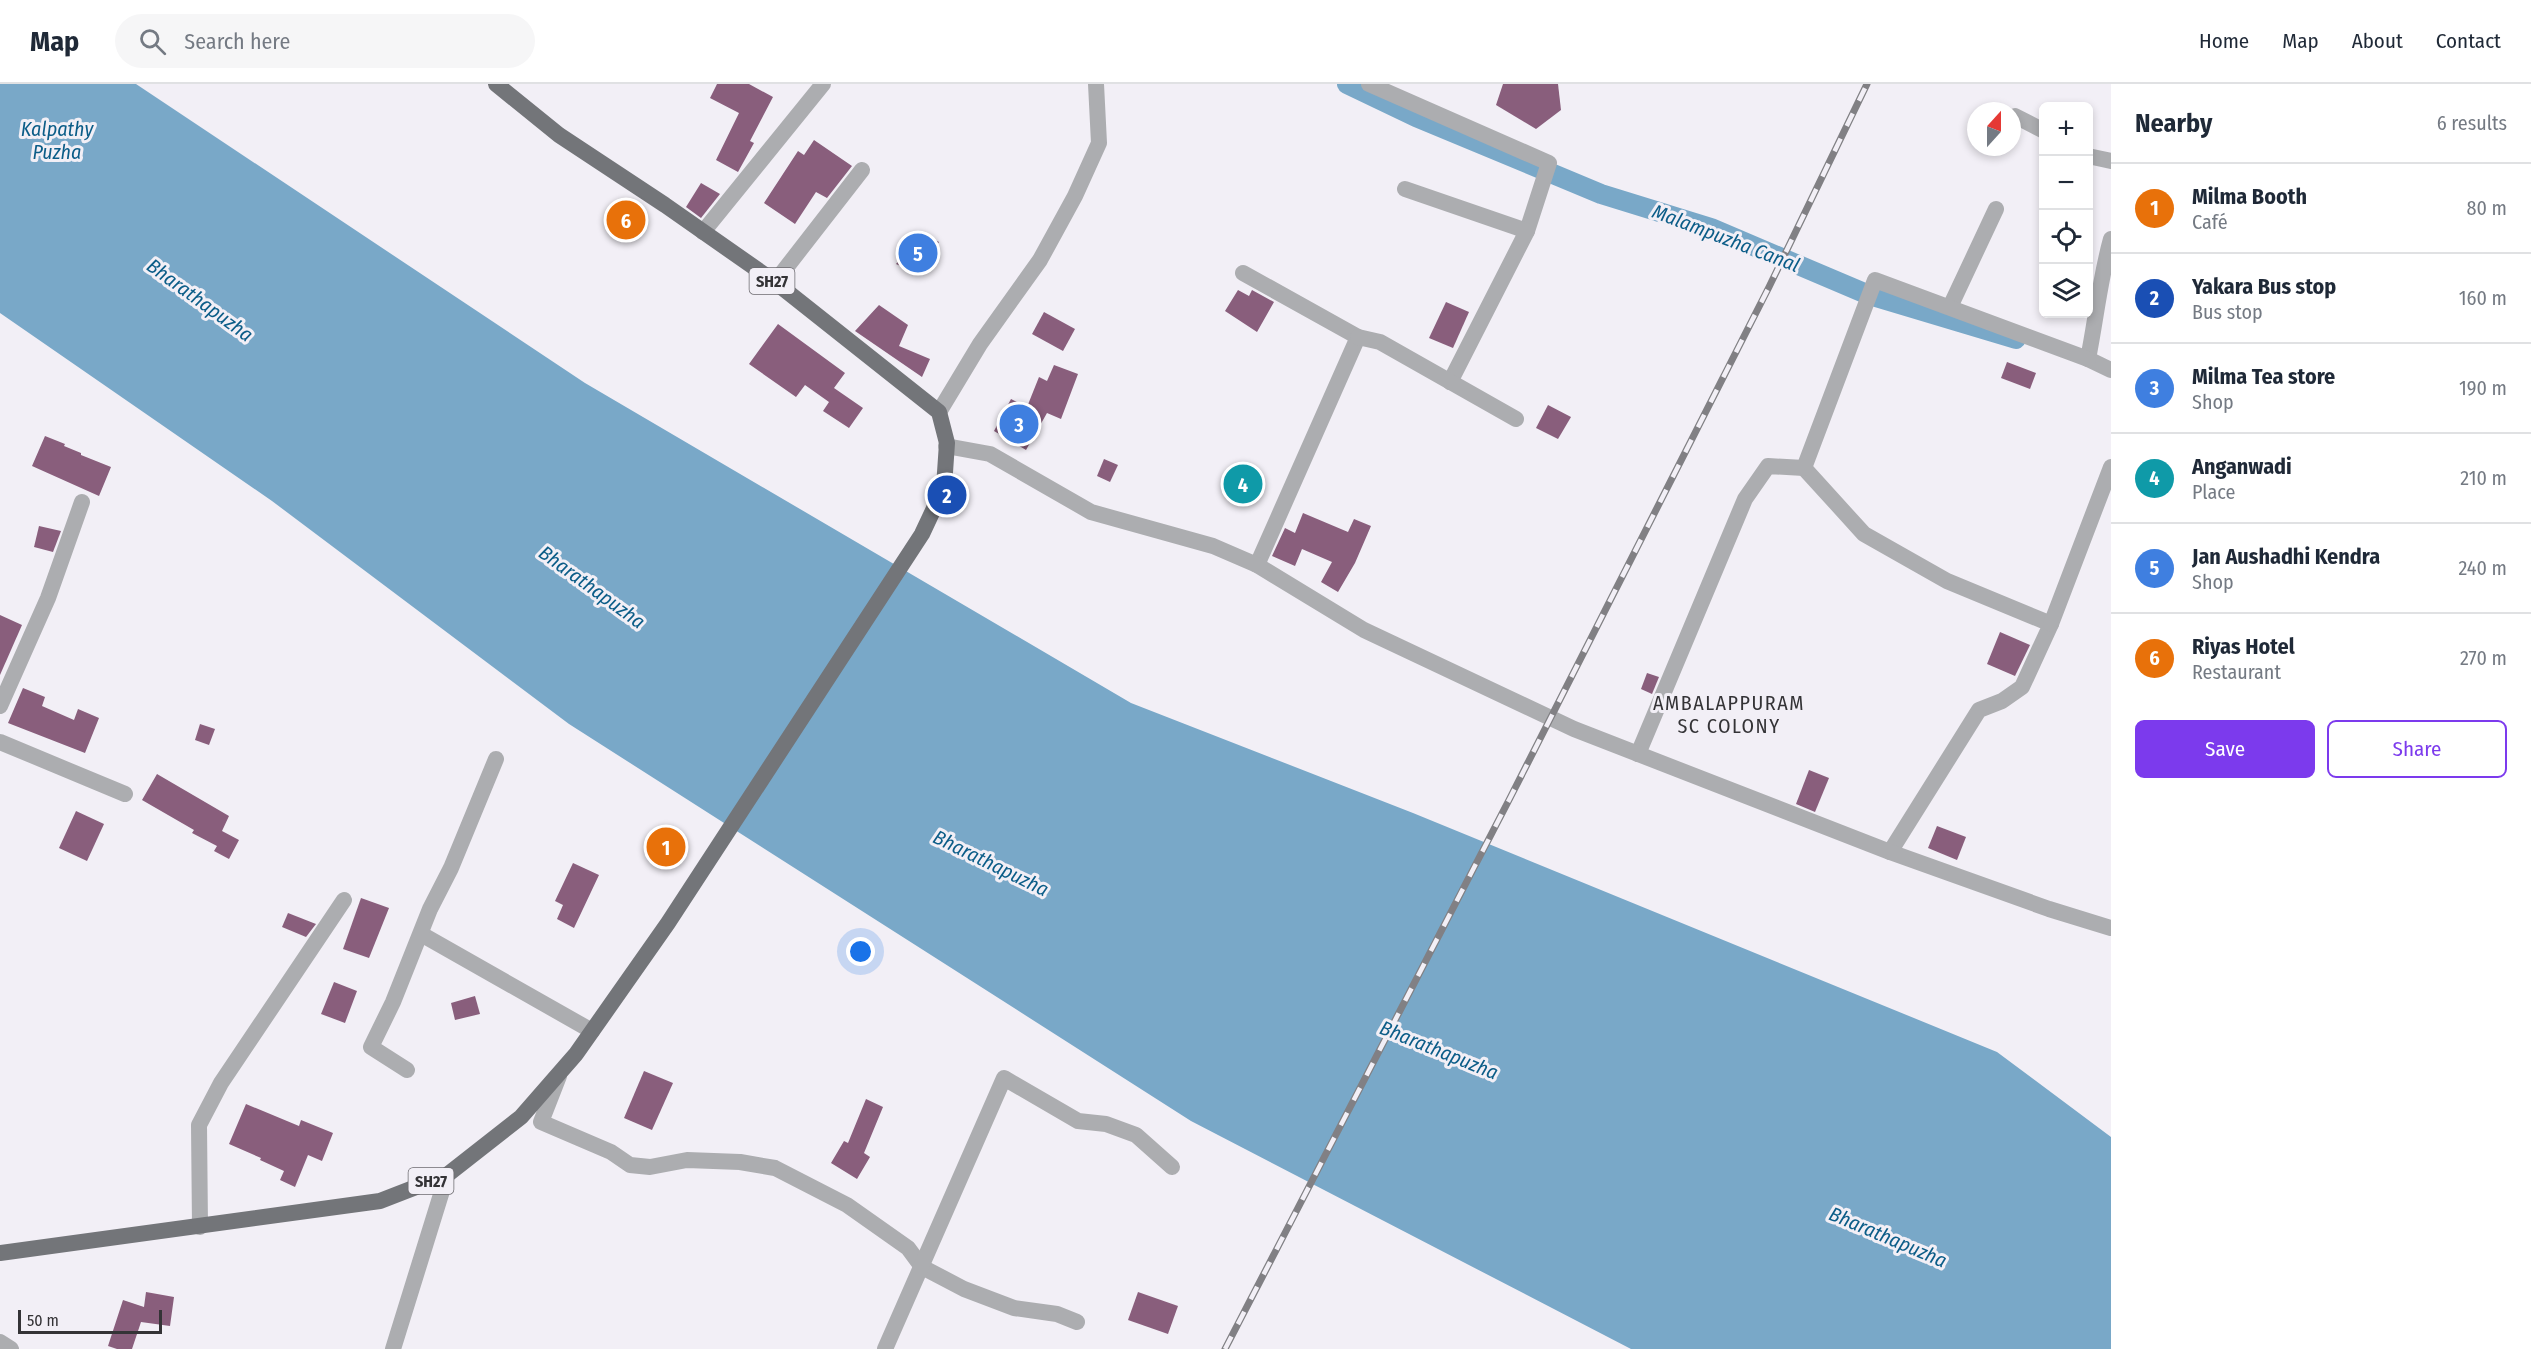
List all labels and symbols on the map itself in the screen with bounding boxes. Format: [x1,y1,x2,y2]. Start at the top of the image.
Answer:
north arrow [1967,102,2021,156]
water label: Kalpathy Puzha [21,117,94,164]
pin: 6 [606,198,646,242]
water label: Malampuzha Canal [1649,199,1803,277]
pin: 5 [898,230,938,276]
water label: Bharathapuzha [142,253,258,347]
road number: SH27 [750,268,794,294]
pin: 3 [1000,402,1038,446]
pin: 4 [1224,462,1262,506]
pin: 2 [928,472,966,518]
water label: Bharathapuzha [534,540,650,634]
district label: AMBALAPPURAM SC COLONY [1653,691,1805,738]
pin: 1 [646,824,686,870]
water label: Bharathapuzha [929,825,1053,901]
your location [846,937,875,966]
water label: Bharathapuzha [1376,1015,1502,1085]
road number: SH27 [408,1168,454,1194]
water label: Bharathapuzha [1826,1201,1950,1273]
scale bar [18,1307,162,1334]

